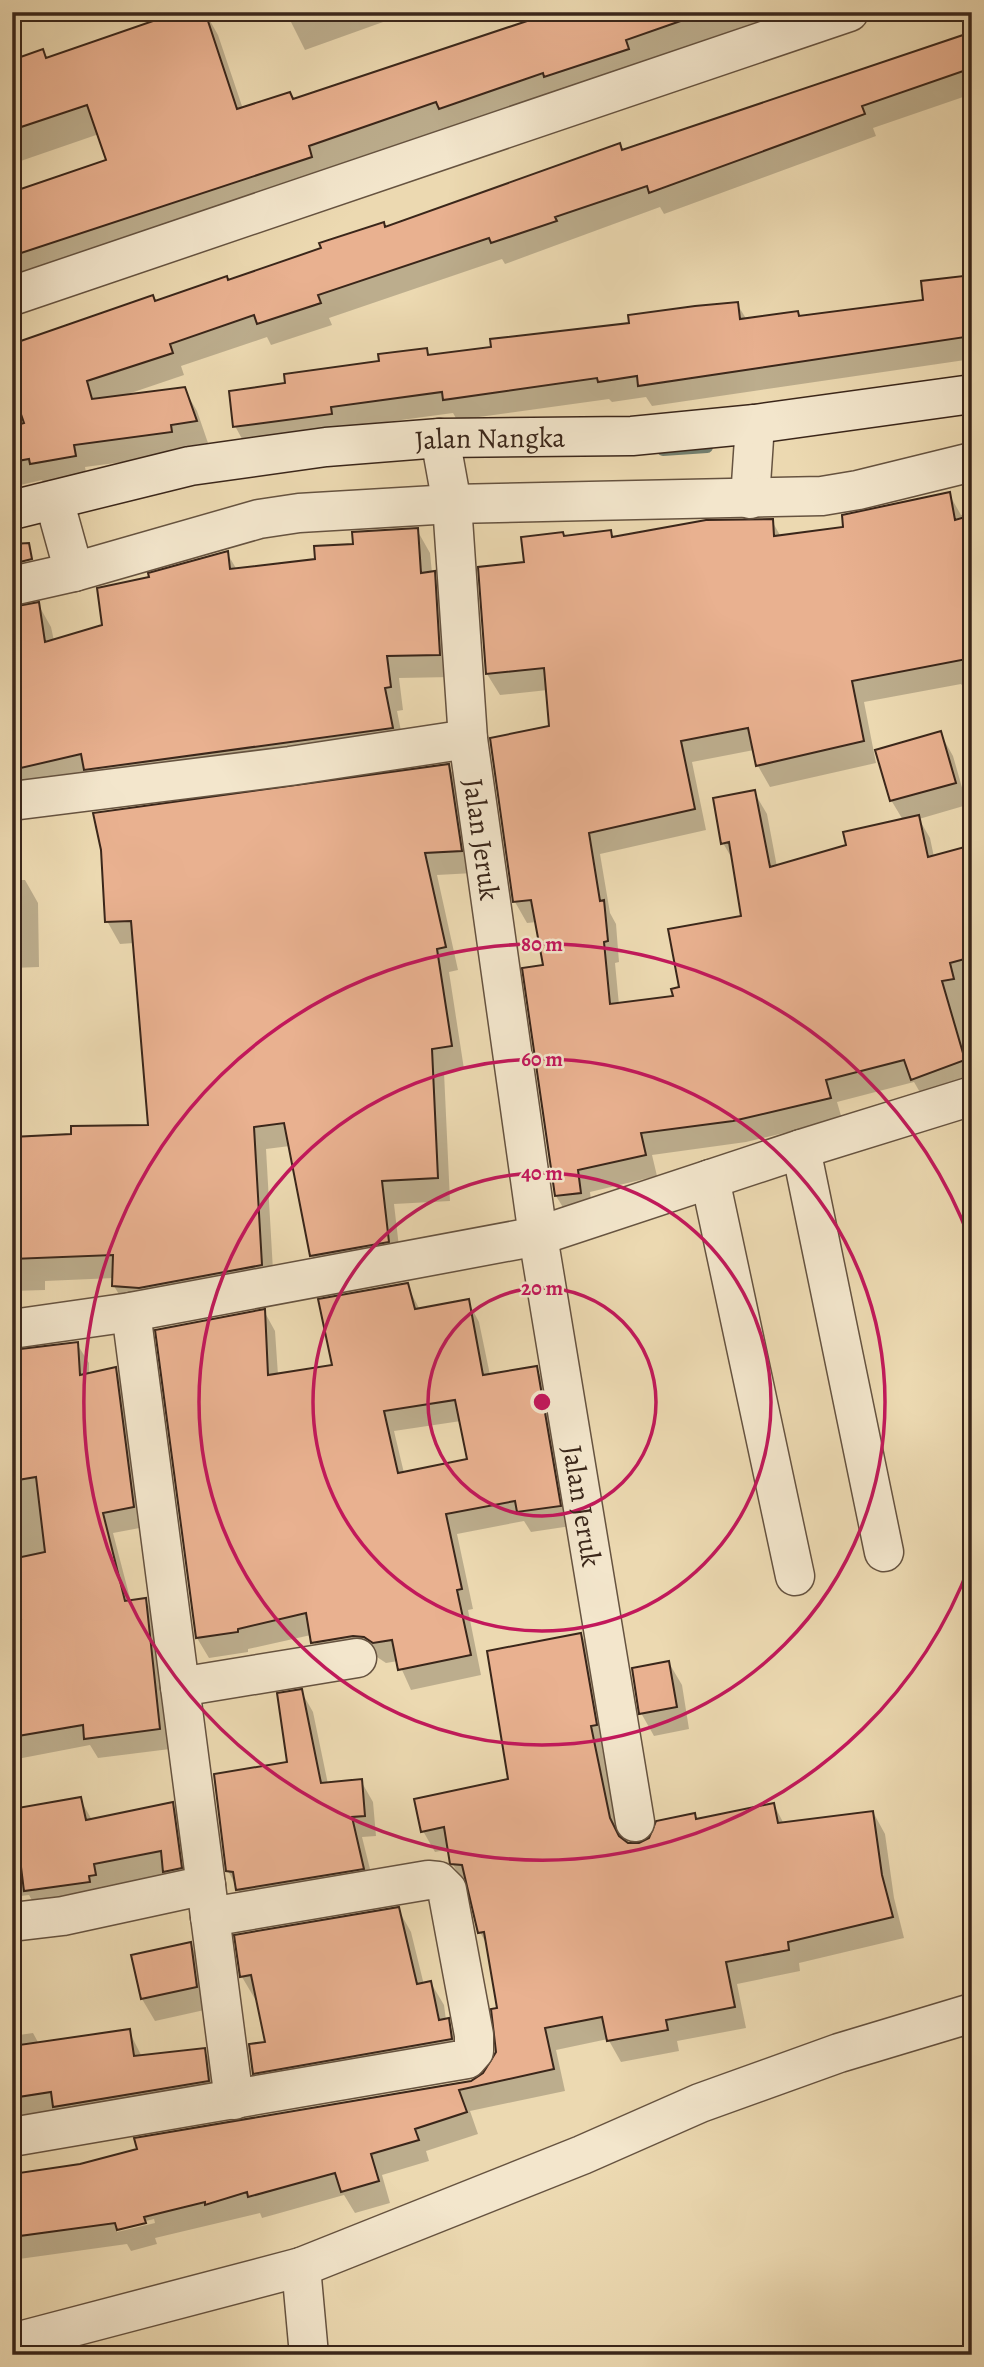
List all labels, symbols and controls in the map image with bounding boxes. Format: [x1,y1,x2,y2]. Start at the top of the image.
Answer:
street label: Jalan Nangka [413,419,565,460]
street label: Jalan Jeruk [454,776,509,903]
text: 80 m [521,930,563,958]
text: 60 m [521,1045,563,1073]
text: 40 m [521,1159,563,1187]
text: 20 m [521,1274,563,1302]
centre of rings [530,1390,554,1414]
street label: Jalan Jeruk [553,1442,610,1570]

